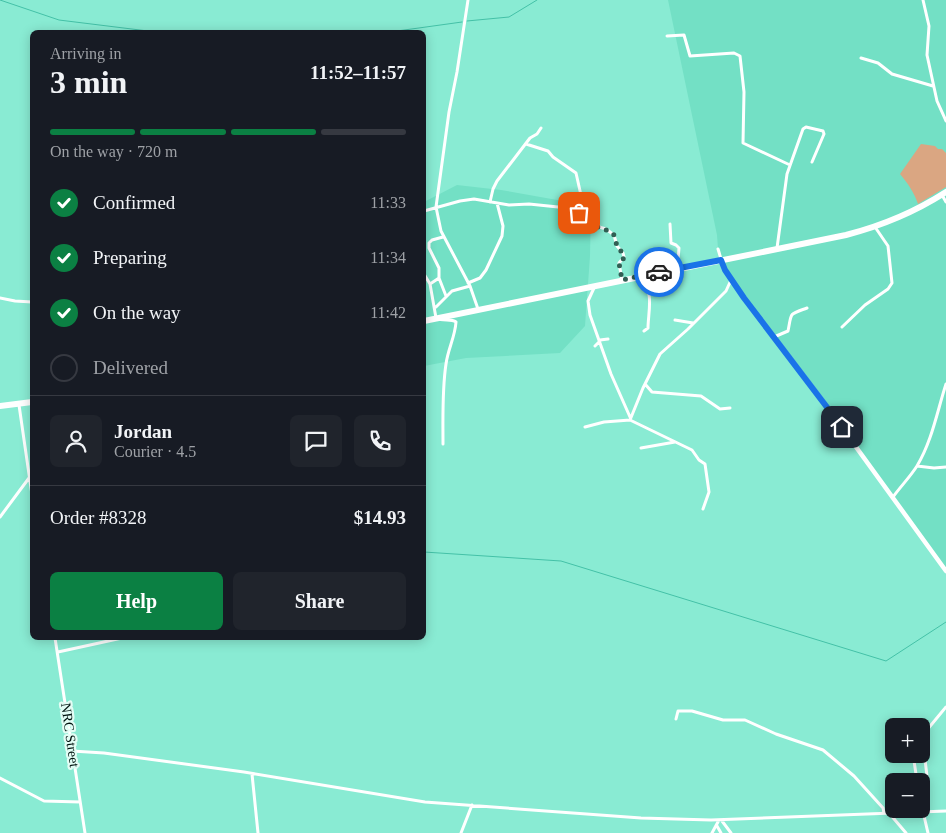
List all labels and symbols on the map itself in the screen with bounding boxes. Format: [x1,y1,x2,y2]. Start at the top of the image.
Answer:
pin [558,192,600,234]
courier [634,247,684,297]
pin [821,406,863,448]
street label: NRC Street [58,702,82,768]

